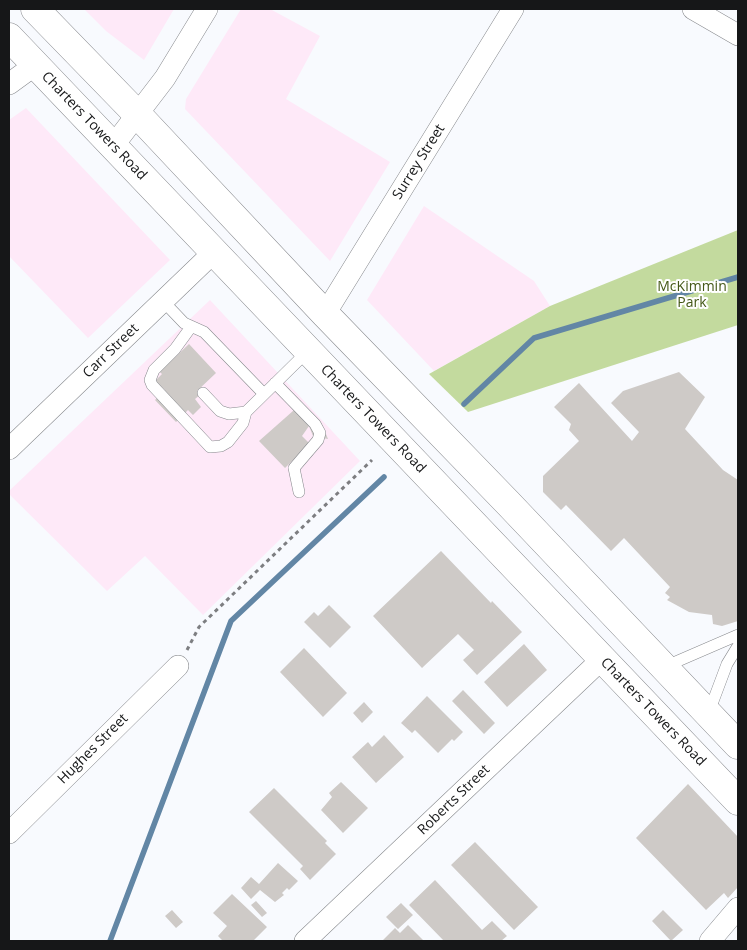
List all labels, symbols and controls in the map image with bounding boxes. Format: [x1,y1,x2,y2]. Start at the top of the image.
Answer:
street label: Charters Towers Road [38,68,150,184]
street label: Surrey Street [389,121,449,203]
park label: McKimmin Park [657,279,727,312]
street label: Carr Street [80,320,142,382]
street label: Charters Towers Road [317,361,429,477]
street label: Charters Towers Road [597,654,709,770]
street label: Hughes Street [54,710,132,788]
street label: Roberts Street [414,761,494,839]

